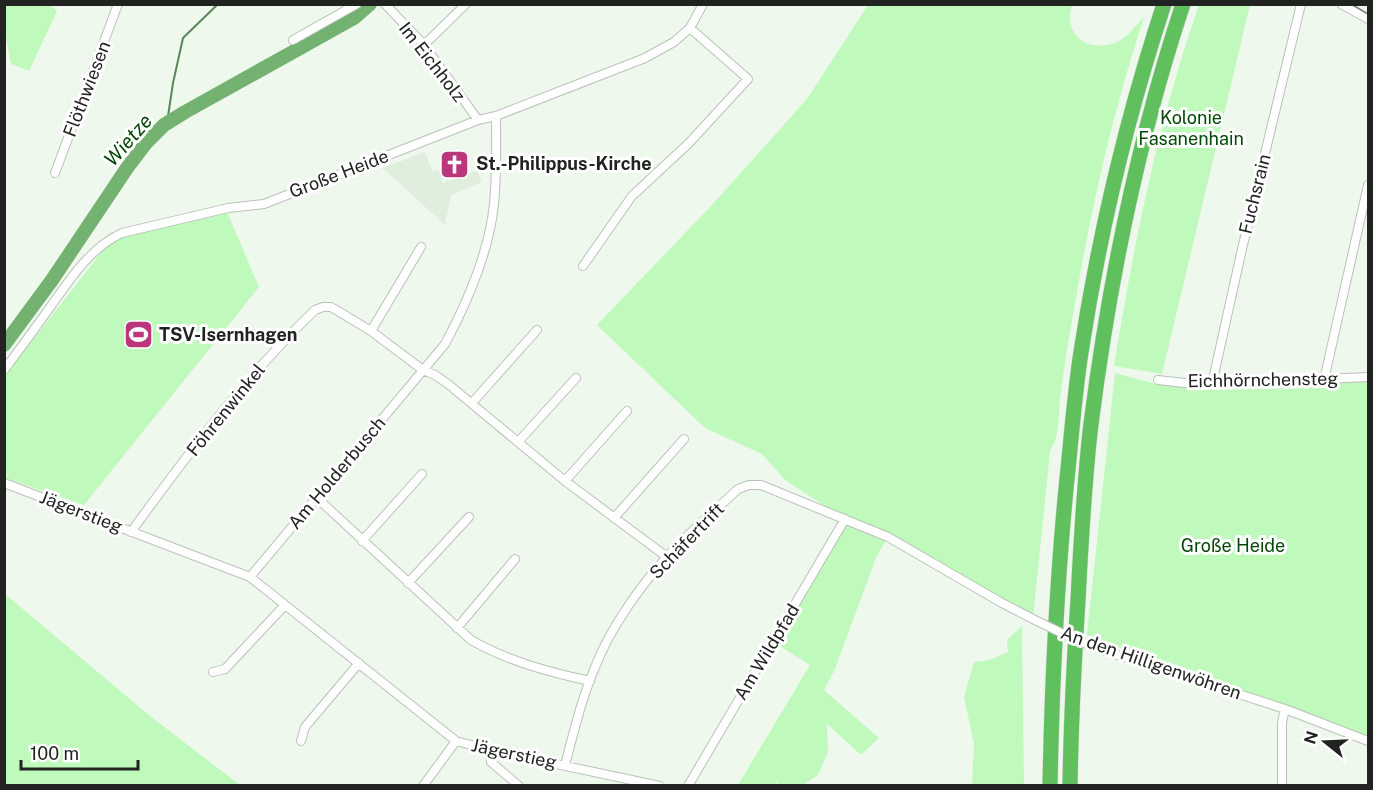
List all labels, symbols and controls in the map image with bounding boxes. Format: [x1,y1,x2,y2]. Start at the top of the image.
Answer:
street label: Im Eichholz [395,18,470,106]
street label: Flöthwiesen [59,38,114,140]
park label: Kolonie Fasanenhain [1138,107,1244,149]
water label: Wietze [99,109,157,171]
street label: Große Heide [286,145,391,202]
church icon: St.-Philippus-Kirche [439,148,471,180]
street label: Fuchsrain [1234,152,1275,236]
place label: St.-Philippus-Kirche [476,153,652,174]
sports icon: TSV-Isernhagen [122,319,154,351]
place label: TSV-Isernhagen [159,324,297,345]
street label: Föhrenwinkel [182,359,269,460]
street label: Eichhörnchensteg [1187,368,1339,391]
street label: Am Holderbusch [284,412,390,533]
street label: Jägerstieg [37,486,125,537]
street label: Schäfertrift [645,498,728,583]
park label: Große Heide [1181,535,1285,556]
street label: Am Wildpfad [730,600,803,704]
street label: An den Hilligenwöhren [1058,622,1244,703]
north arrow [1295,712,1355,772]
text: N [1300,729,1322,746]
scale bar [21,733,138,771]
street label: Jägerstieg [470,734,559,773]
text: 100 m [30,743,79,764]

